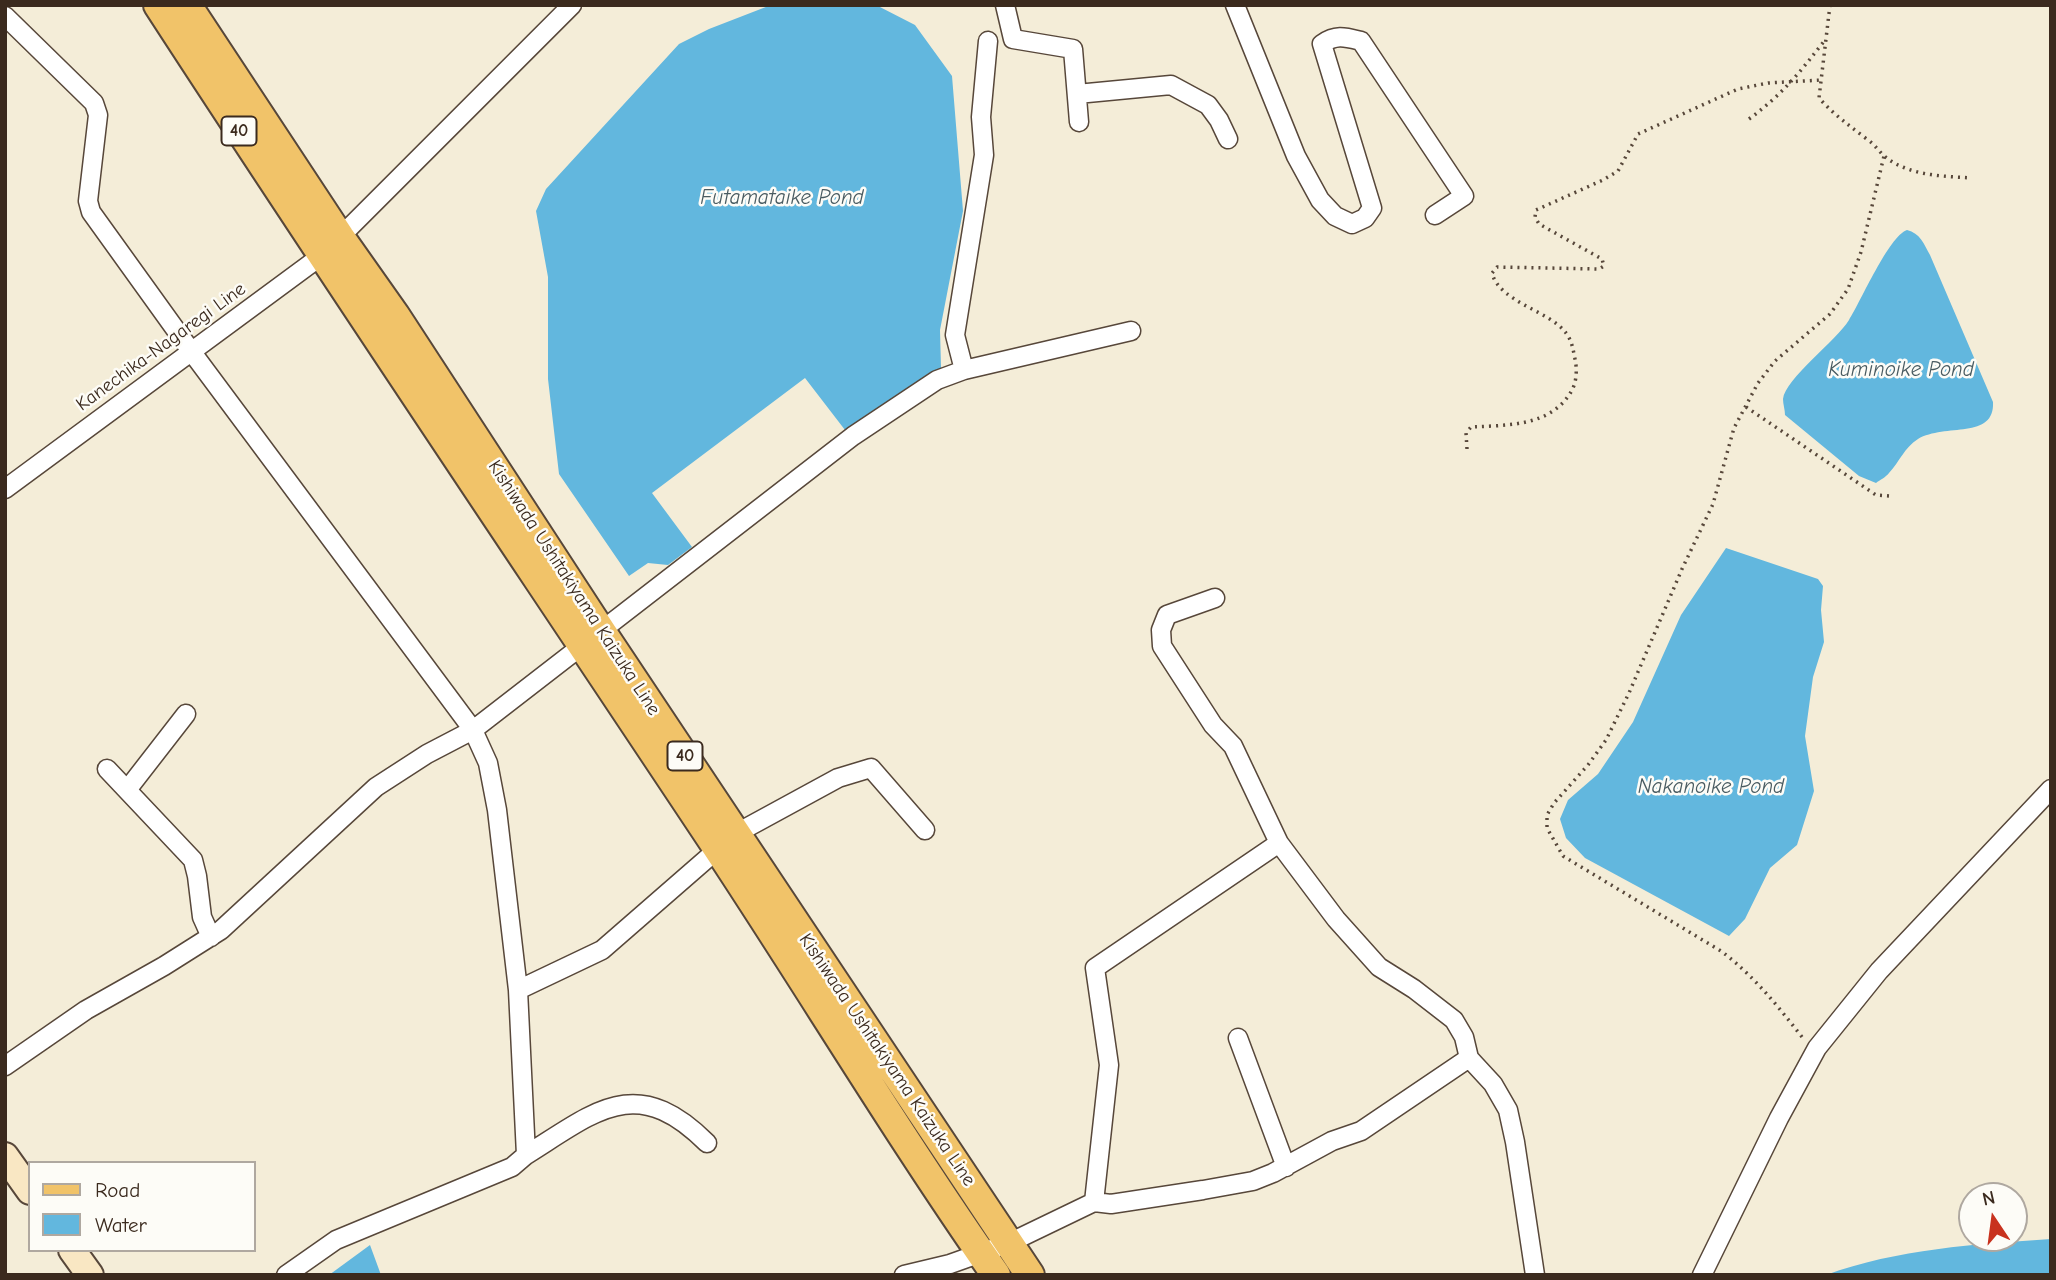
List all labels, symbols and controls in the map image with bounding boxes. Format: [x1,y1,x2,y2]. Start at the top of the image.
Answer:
road number: 40 [222,116,256,146]
water label: Futamataike Pond [700,185,864,211]
street label: Kanechika-Nagaregi Line [72,278,250,416]
water label: Kuminoike Pond [1828,357,1974,383]
street label: Kishiwada Ushitakiyama Kaizuka Line [483,456,665,720]
road number: 40 [668,742,702,770]
water label: Nakanoike Pond [1638,774,1784,800]
street label: Kishiwada Ushitakiyama Kaizuka Line [794,929,980,1191]
legend [28,1161,256,1252]
text: Road [95,1178,140,1202]
north arrow [1958,1182,2028,1252]
text: N [1980,1186,1997,1211]
text: Water [95,1213,147,1237]

